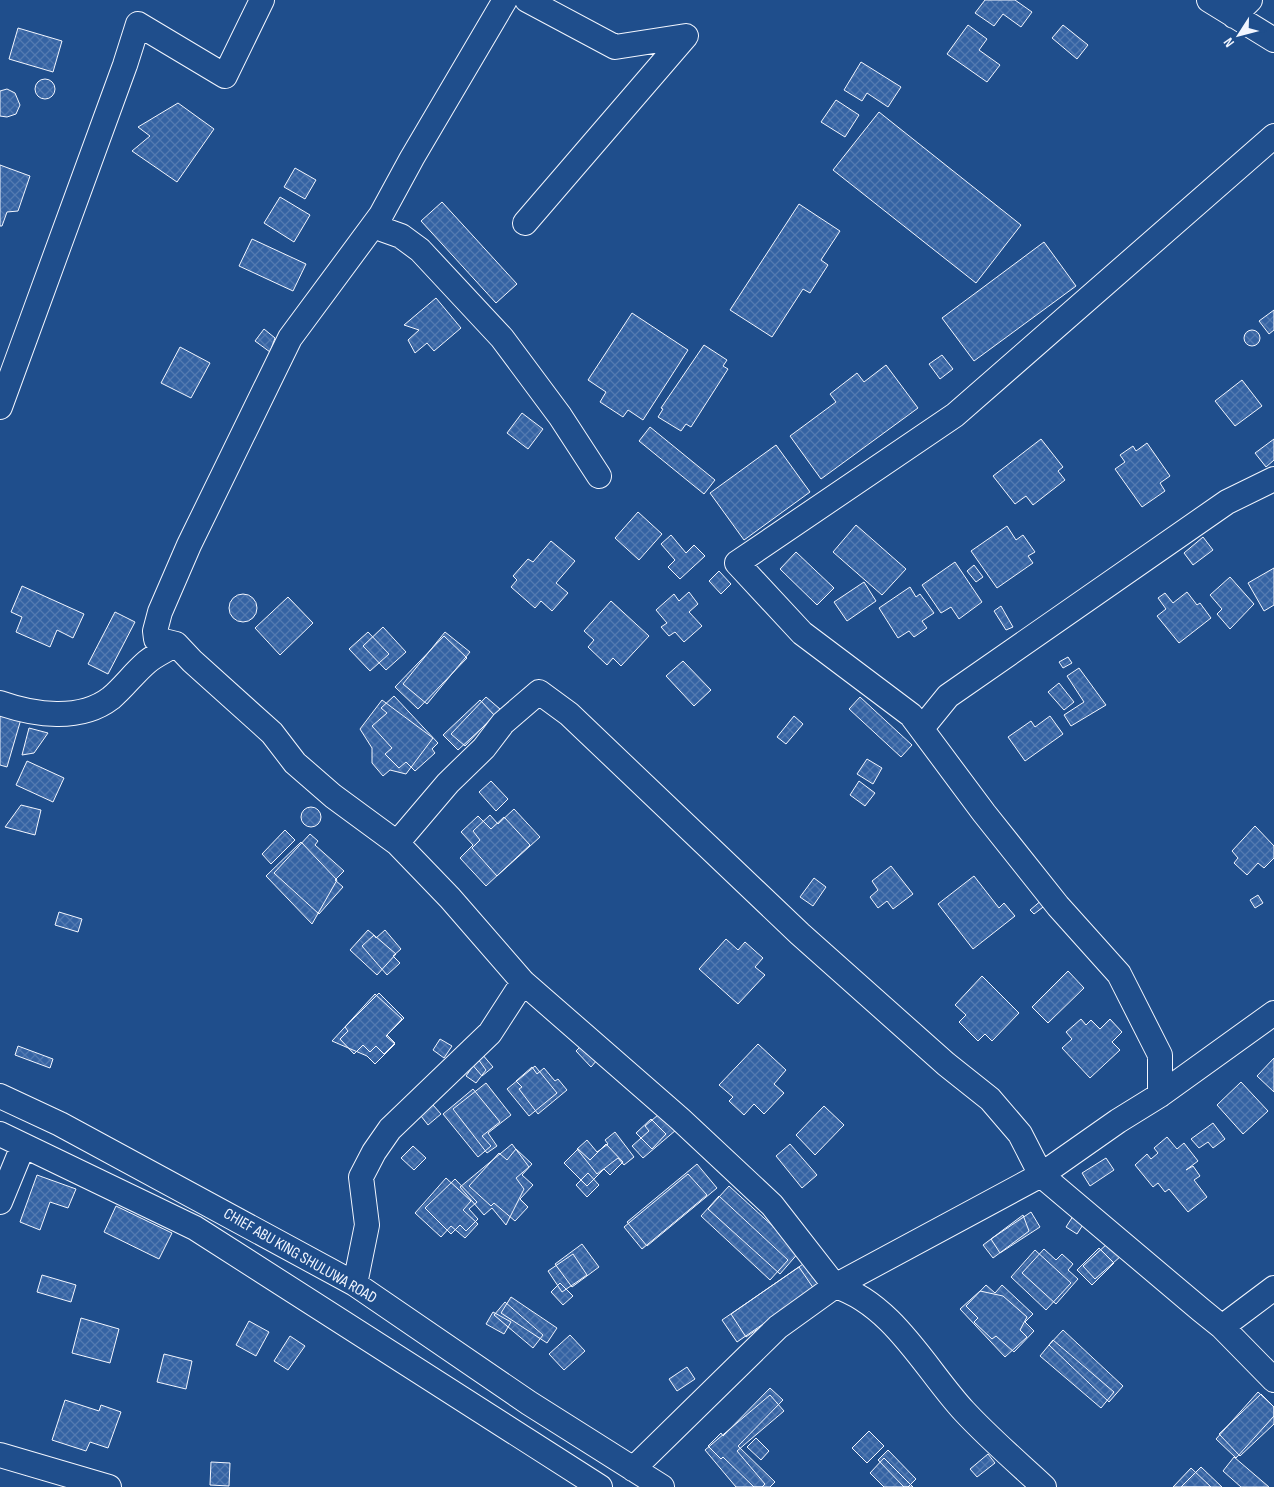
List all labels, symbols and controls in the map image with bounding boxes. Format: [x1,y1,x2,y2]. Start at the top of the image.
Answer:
north arrow [1214,10,1264,60]
text: N [1220,34,1238,50]
street label: CHIEF ABU KING SHULUWA ROAD [220,1204,380,1308]

